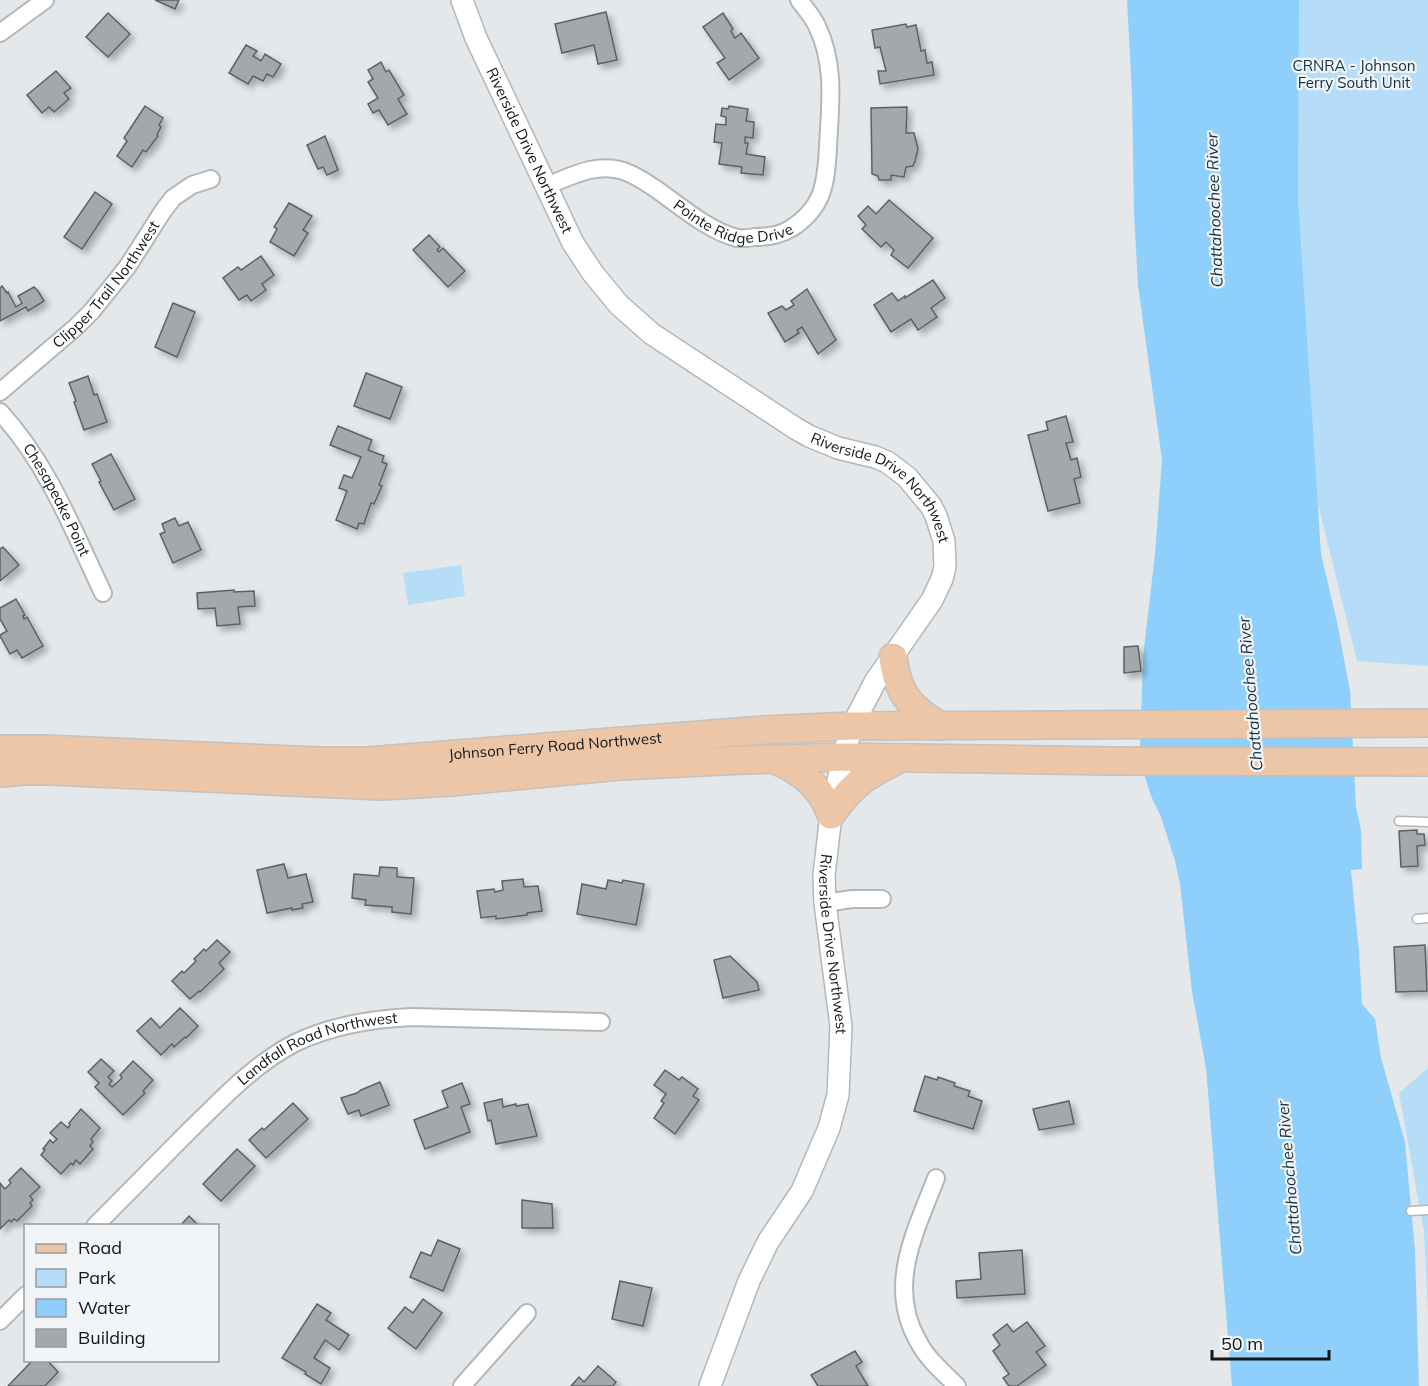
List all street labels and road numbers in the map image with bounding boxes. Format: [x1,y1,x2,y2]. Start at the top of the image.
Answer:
street label: Riverside Drive Northwest [482,64,577,236]
street label: Pointe Ridge Drive [670,195,796,248]
street label: Clipper Trail Northwest [48,217,163,352]
street label: Riverside Drive Northwest [808,428,954,545]
street label: Chesapeake Point [19,439,95,559]
street label: Johnson Ferry Road Northwest [448,728,662,764]
street label: Riverside Drive Northwest [815,853,851,1035]
street label: Landfall Road Northwest [233,1008,398,1089]

